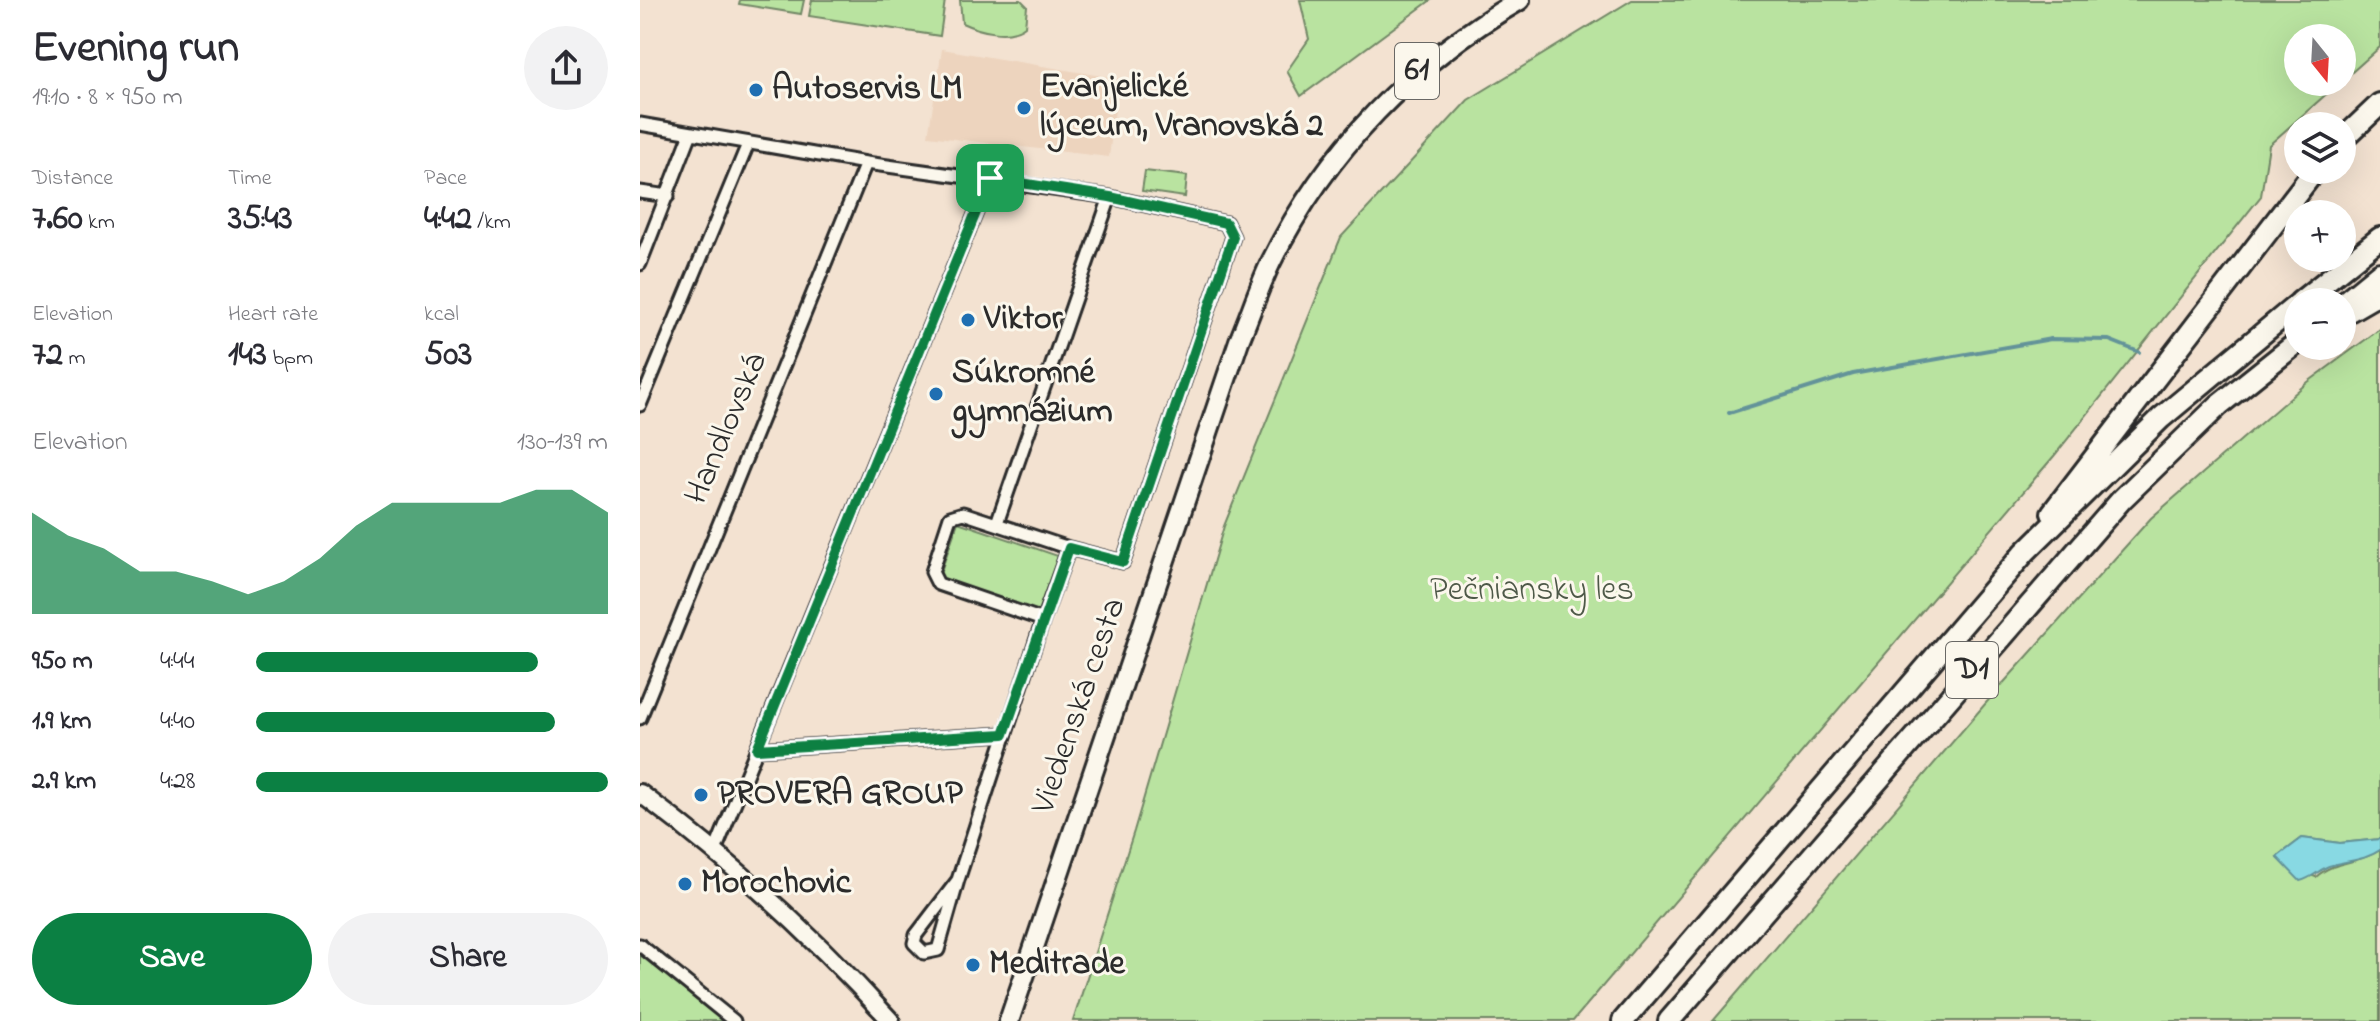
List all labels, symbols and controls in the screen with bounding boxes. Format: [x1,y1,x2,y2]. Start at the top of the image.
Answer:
text: Evening run [32,17,239,81]
north arrow [2284,24,2356,96]
map controls [2284,24,2356,360]
button: share [524,26,608,110]
road number: 61 [1395,43,1439,99]
place label: Evanjelické lýceum, Vranovská 2 [1040,63,1323,153]
place label: Autoservis LM [772,65,963,115]
text: 19:10 · 8 × 950 m [32,79,183,117]
marker: Autoservis LM [747,81,765,99]
marker: Evanjelické lýceum, Vranovská 2 [1015,99,1033,117]
button: layers [2284,112,2356,184]
pin [956,144,1024,212]
icon: arrive [968,156,1012,200]
text: Distance [32,163,113,195]
text: Time [228,163,272,195]
text: Pace [424,163,467,195]
text: 7.60 [32,195,83,245]
text: 35:43 [228,195,292,245]
text: 4:42 [424,195,472,245]
button: + [2284,200,2356,272]
text: km [83,207,115,239]
text: /km [472,207,511,239]
button: − [2284,288,2356,360]
place label: Viktor [983,295,1064,345]
text: Elevation [32,299,113,331]
text: Heart rate [228,299,318,331]
text: kcal [424,299,459,331]
marker: Viktor [959,311,977,329]
text: 72 [32,331,63,381]
text: 143 [228,331,267,381]
text: 503 [424,331,472,381]
text: m [63,343,85,375]
text: bpm [267,343,313,375]
street label: Handlovská [673,346,781,512]
place label: Súkromné gymnázium [951,349,1113,439]
marker: Súkromné gymnázium [927,385,945,403]
text: Elevation [32,424,128,462]
text: 130–139 m [517,424,608,462]
park label: Pečniansky les [1430,566,1634,616]
street label: Viedenská cesta [1019,591,1140,822]
road number: D1 [1946,642,1998,698]
text: 950 m [32,643,93,681]
text: 4:44 [160,643,194,681]
text: 1.9 km [32,703,91,741]
text: 4:40 [160,703,195,741]
text: 2.9 km [32,763,96,801]
text: 4:28 [160,763,196,801]
place label: PROVERA GROUP [717,770,963,820]
marker: PROVERA GROUP [692,786,710,804]
place label: Morochovic [701,859,852,909]
marker: Morochovic [676,875,694,893]
button: Save [32,913,312,1005]
button: Share [328,913,608,1005]
place label: Meditrade [989,940,1126,990]
marker: Meditrade [964,956,982,974]

